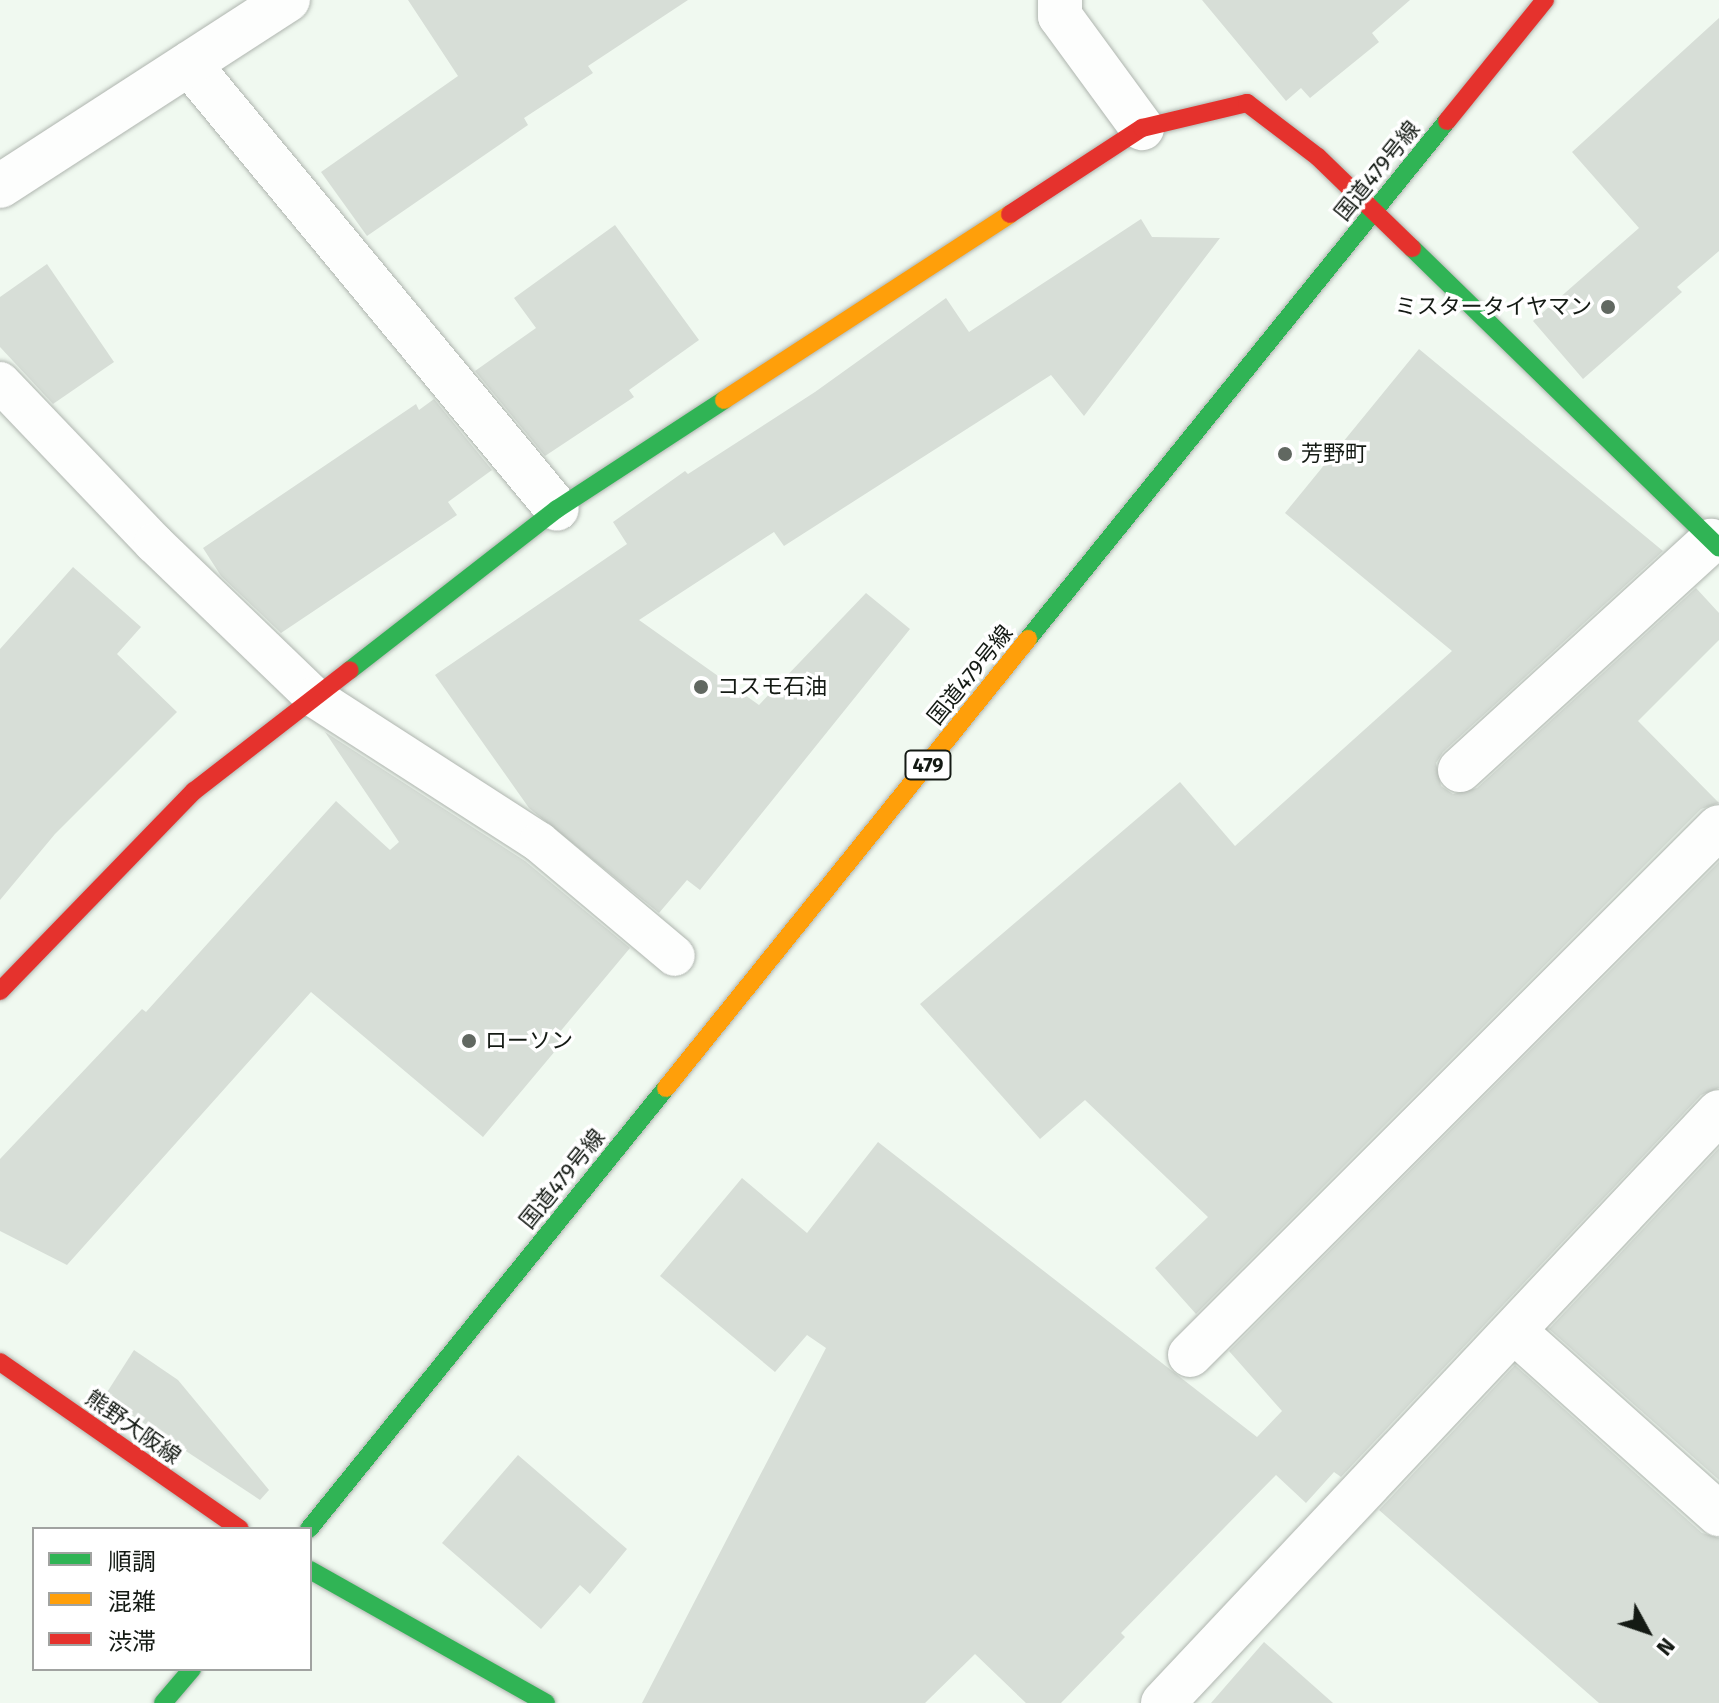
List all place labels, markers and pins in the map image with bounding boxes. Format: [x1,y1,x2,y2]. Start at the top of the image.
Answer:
place label: ミスタータイヤマン [1394,294,1592,320]
marker: ミスタータイヤマン [1599,298,1617,316]
place label: 芳野町 [1301,441,1367,467]
marker: 芳野町 [1276,445,1294,463]
place label: コスモ石油 [717,674,827,700]
marker: コスモ石油 [692,678,710,696]
place label: ローソン [485,1028,573,1054]
marker: ローソン [460,1032,478,1050]

